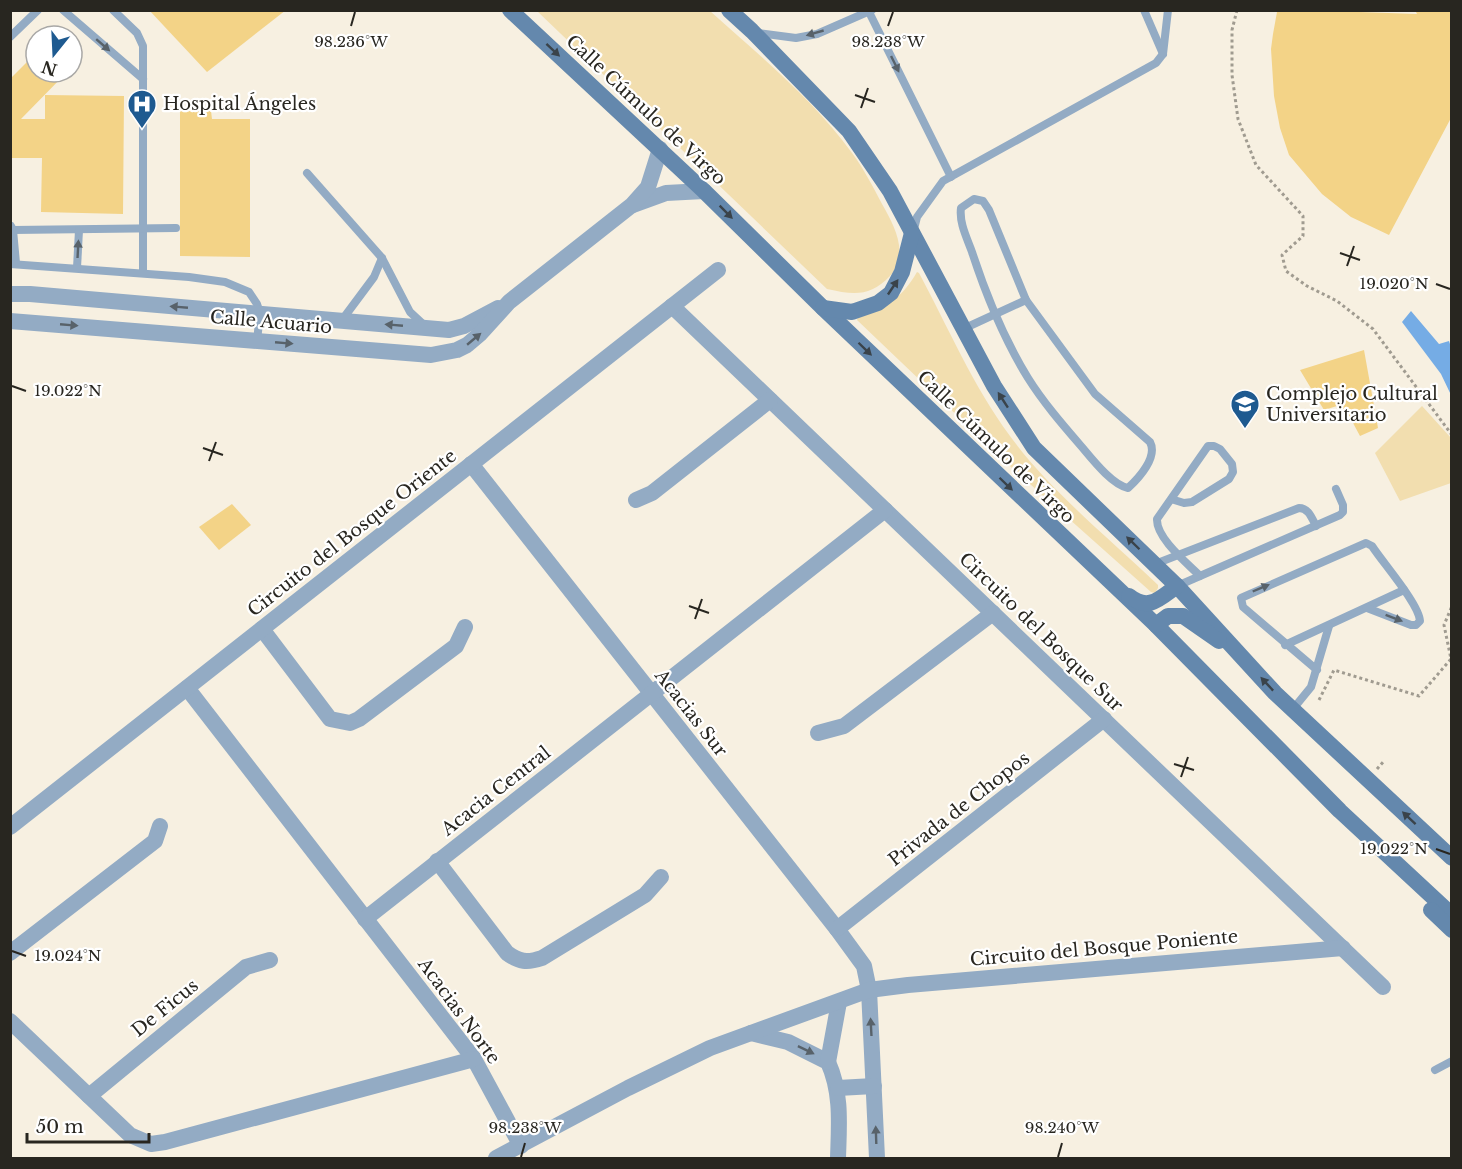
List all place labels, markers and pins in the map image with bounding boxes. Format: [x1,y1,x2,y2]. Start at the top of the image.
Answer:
hospital icon: Hospital Ángeles [126,88,158,130]
place label: Hospital Ángeles [163,92,316,115]
place label: Complejo Cultural Universitario [1266,383,1438,426]
school or university icon: Complejo Cultural Universitario [1229,388,1261,430]

